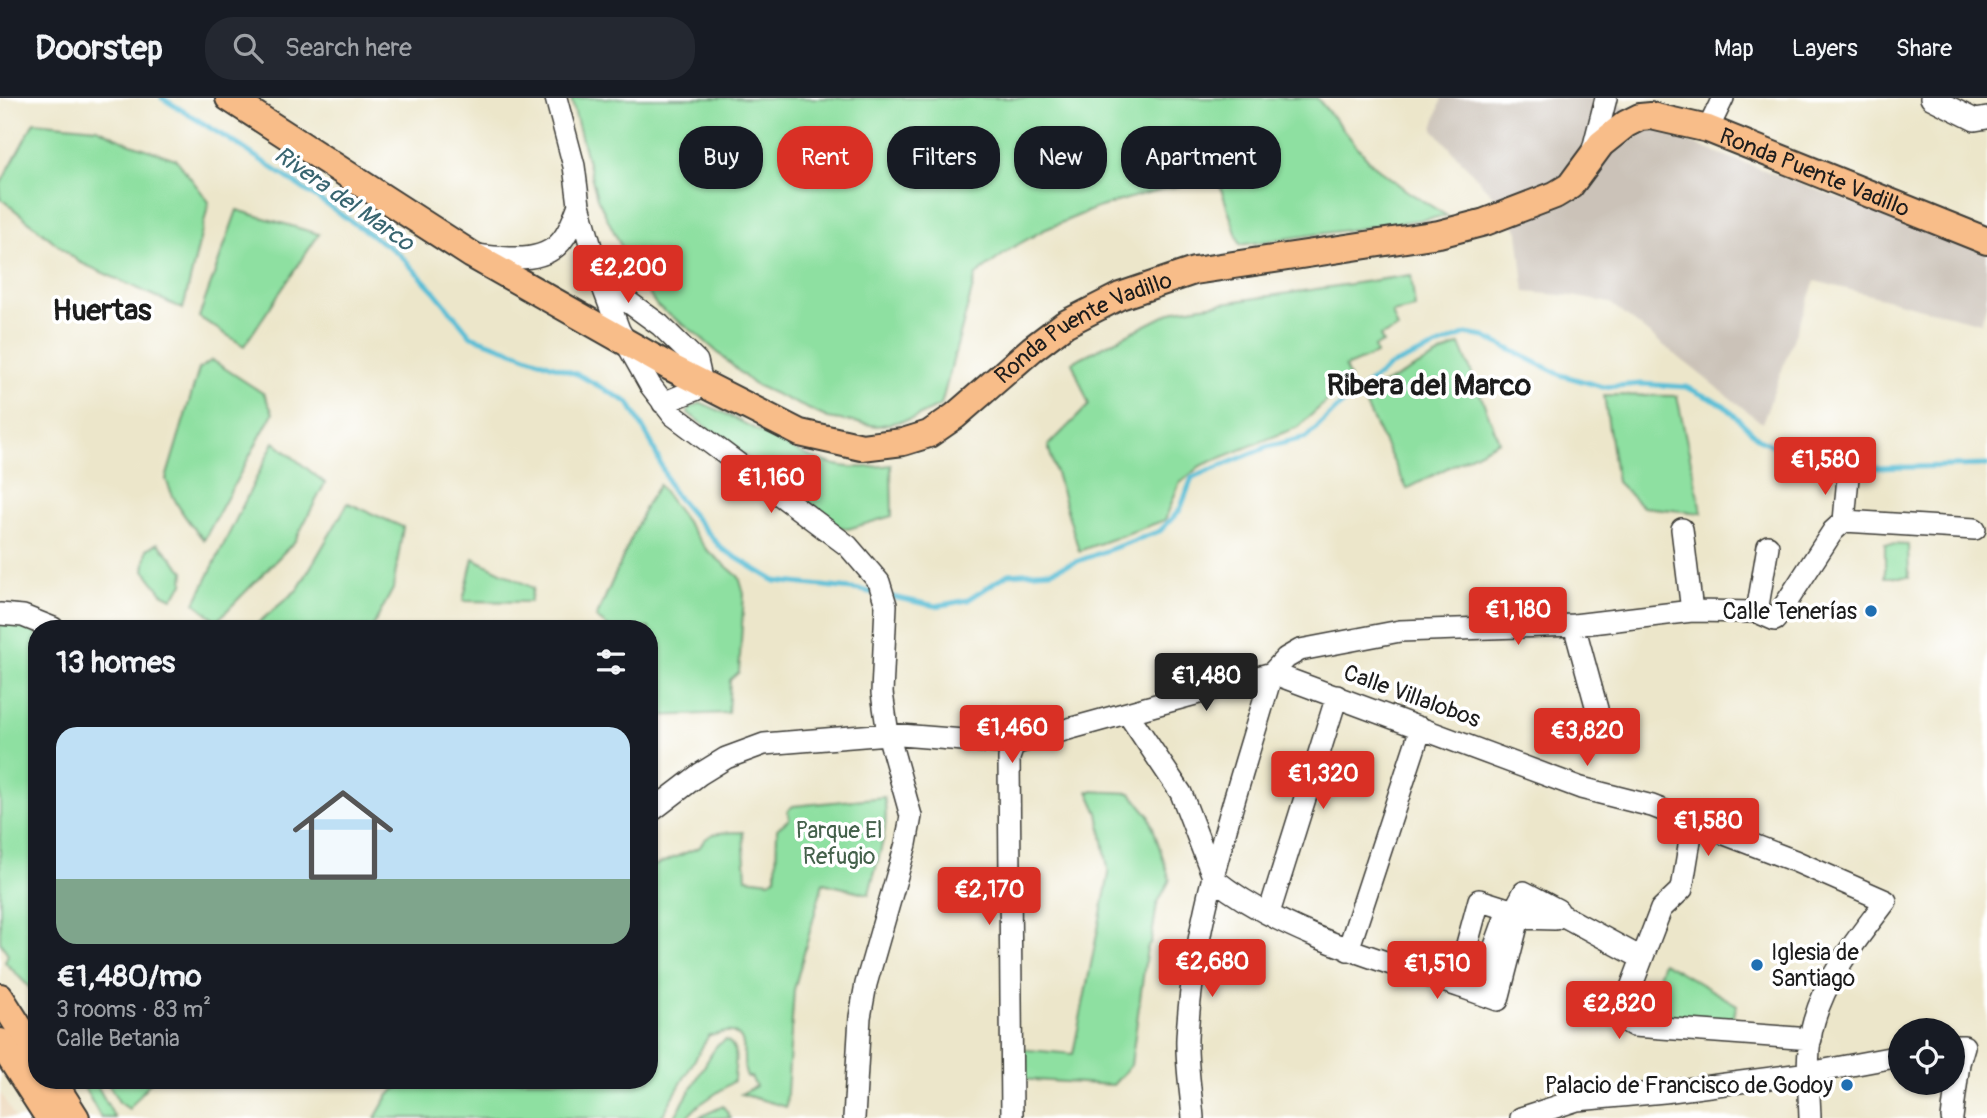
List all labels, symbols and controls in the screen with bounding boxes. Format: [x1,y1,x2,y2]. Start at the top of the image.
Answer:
search box [205,17,695,80]
text: Doorstep [35,28,163,69]
icon: search [229,29,267,67]
text: Search here [285,32,412,64]
text: Map [1714,34,1754,63]
text: Layers [1792,34,1858,63]
text: Share [1896,34,1952,63]
street label: Ronda Puente Vadillo [1716,121,1914,223]
chip: Buy [679,126,763,189]
chip: Rent [777,126,873,189]
chip: Filters [887,126,1000,189]
chip: New [1014,126,1107,189]
chip: Apartment [1121,126,1281,189]
water label: Rivera del Marco [269,140,421,259]
pin: €2,200 [571,246,685,305]
text: €2,200 [589,253,667,282]
street label: Ronda Puente Vadillo [988,265,1175,390]
district label: Huertas [52,292,152,329]
district label: Ribera del Marco [1327,367,1531,404]
pin: €1,580 [1768,438,1882,497]
text: €1,580 [1790,445,1860,474]
pin: €1,160 [714,456,828,515]
text: €1,160 [737,463,805,492]
pin: €1,180 [1461,588,1575,647]
text: €1,180 [1485,595,1551,624]
place label: Calle Tenerías [1723,597,1857,626]
marker: Calle Tenerías [1863,603,1879,619]
icon: filters [592,643,630,681]
text: 13 homes [56,644,175,681]
pin: €1,480 [1149,654,1263,713]
street label: Calle Villalobos [1340,658,1484,734]
text: €1,480 [1171,661,1241,690]
pin: €1,460 [955,706,1069,765]
pin: €3,820 [1530,708,1644,768]
text: €1,460 [976,713,1048,742]
text: €3,820 [1550,716,1624,745]
pin: €1,320 [1266,752,1380,811]
text: €1,320 [1287,759,1359,788]
icon: home [280,772,406,898]
pin: €1,580 [1651,798,1765,858]
text: €1,580 [1673,806,1743,835]
park label: Parque El Refugio [796,816,882,871]
pin: €2,170 [932,868,1046,927]
text: €2,170 [954,875,1024,904]
place label: Iglesia de Santiago [1771,938,1859,993]
pin: €2,680 [1155,940,1269,999]
pin: €1,510 [1380,942,1494,1001]
text: €2,680 [1175,947,1249,976]
text: €1,510 [1403,949,1471,978]
marker: Iglesia de Santiago [1749,957,1765,973]
text: €1,480/mo [56,958,202,995]
pin: €2,820 [1562,982,1676,1041]
text: €2,820 [1582,989,1656,1018]
text: 3 rooms · 83 m² [56,995,211,1024]
map controls [1888,1018,1965,1095]
button: locate [1888,1018,1965,1095]
text: Calle Betania [56,1024,180,1053]
place label: Palacio de Francisco de Godoy [1545,1071,1833,1100]
marker: Palacio de Francisco de Godoy [1839,1077,1855,1093]

